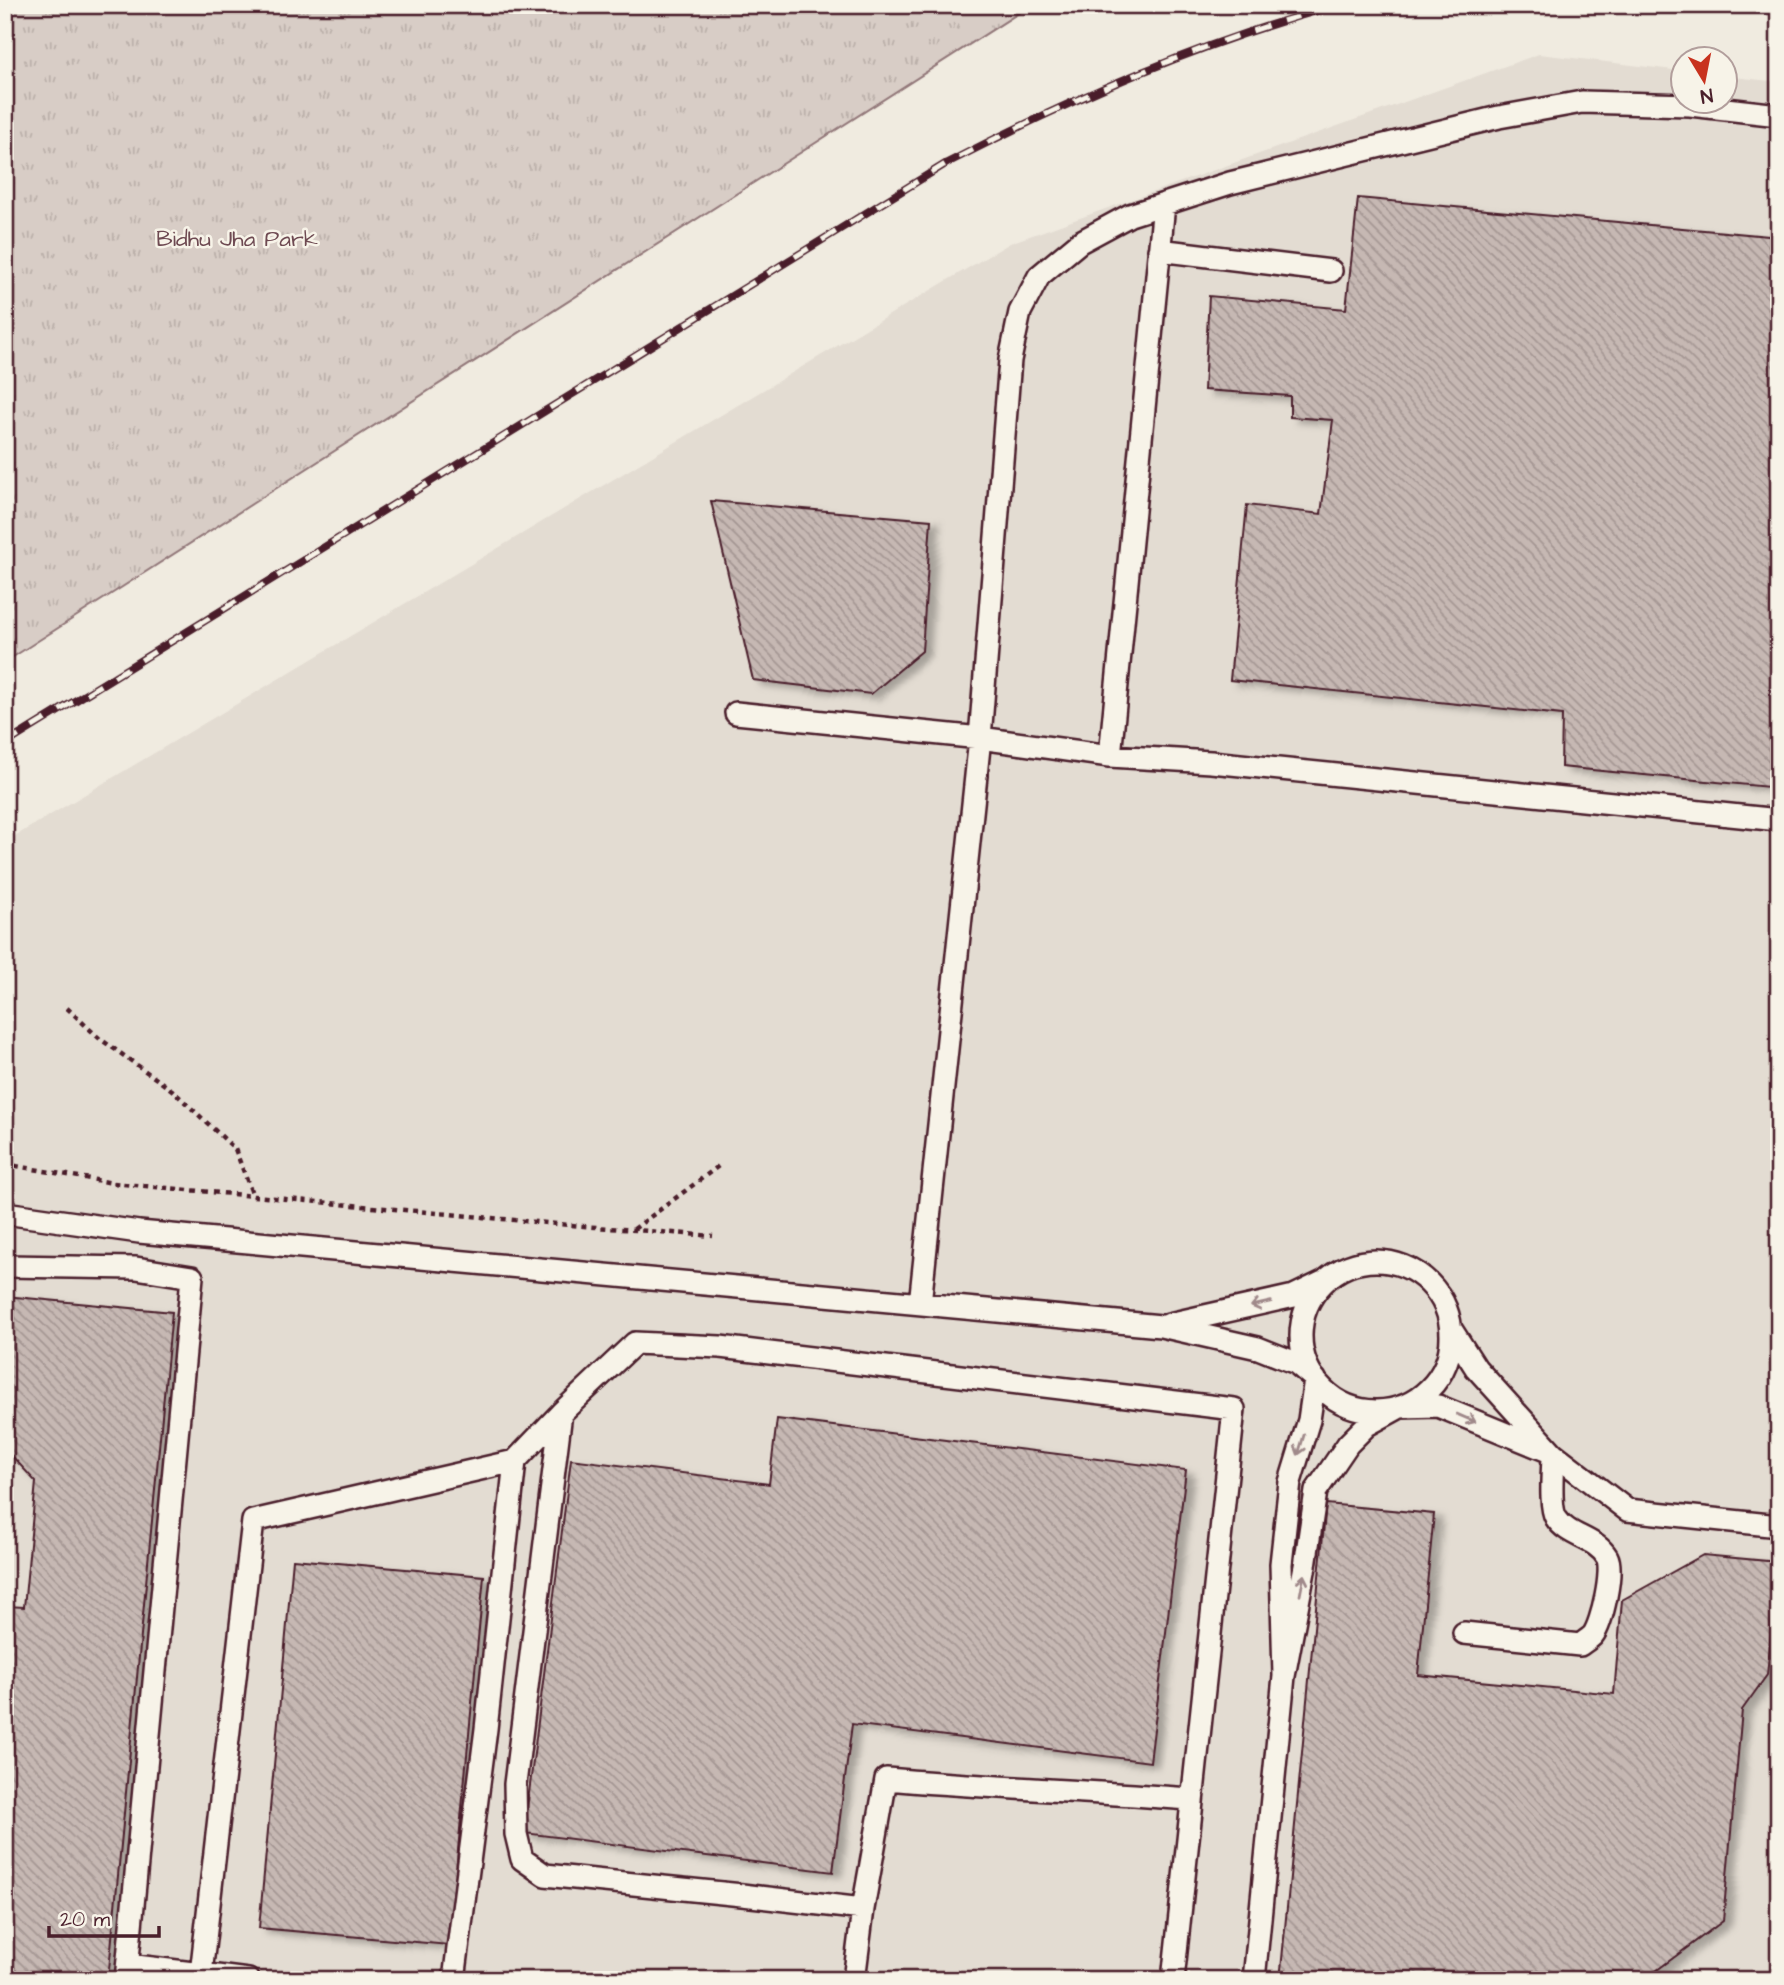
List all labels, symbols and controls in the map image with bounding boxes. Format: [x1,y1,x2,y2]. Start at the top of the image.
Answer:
north arrow [1668,46,1738,116]
text: N [1698,81,1715,110]
park label: Bidhu Jha Park [156,223,318,255]
one-way arrow [1250,1298,1273,1311]
one-way arrow [1455,1413,1476,1426]
one-way arrow [1294,1434,1307,1456]
one-way arrow [1295,1574,1309,1597]
scale bar [49,1894,159,1938]
text: 20 m [60,1905,111,1934]

